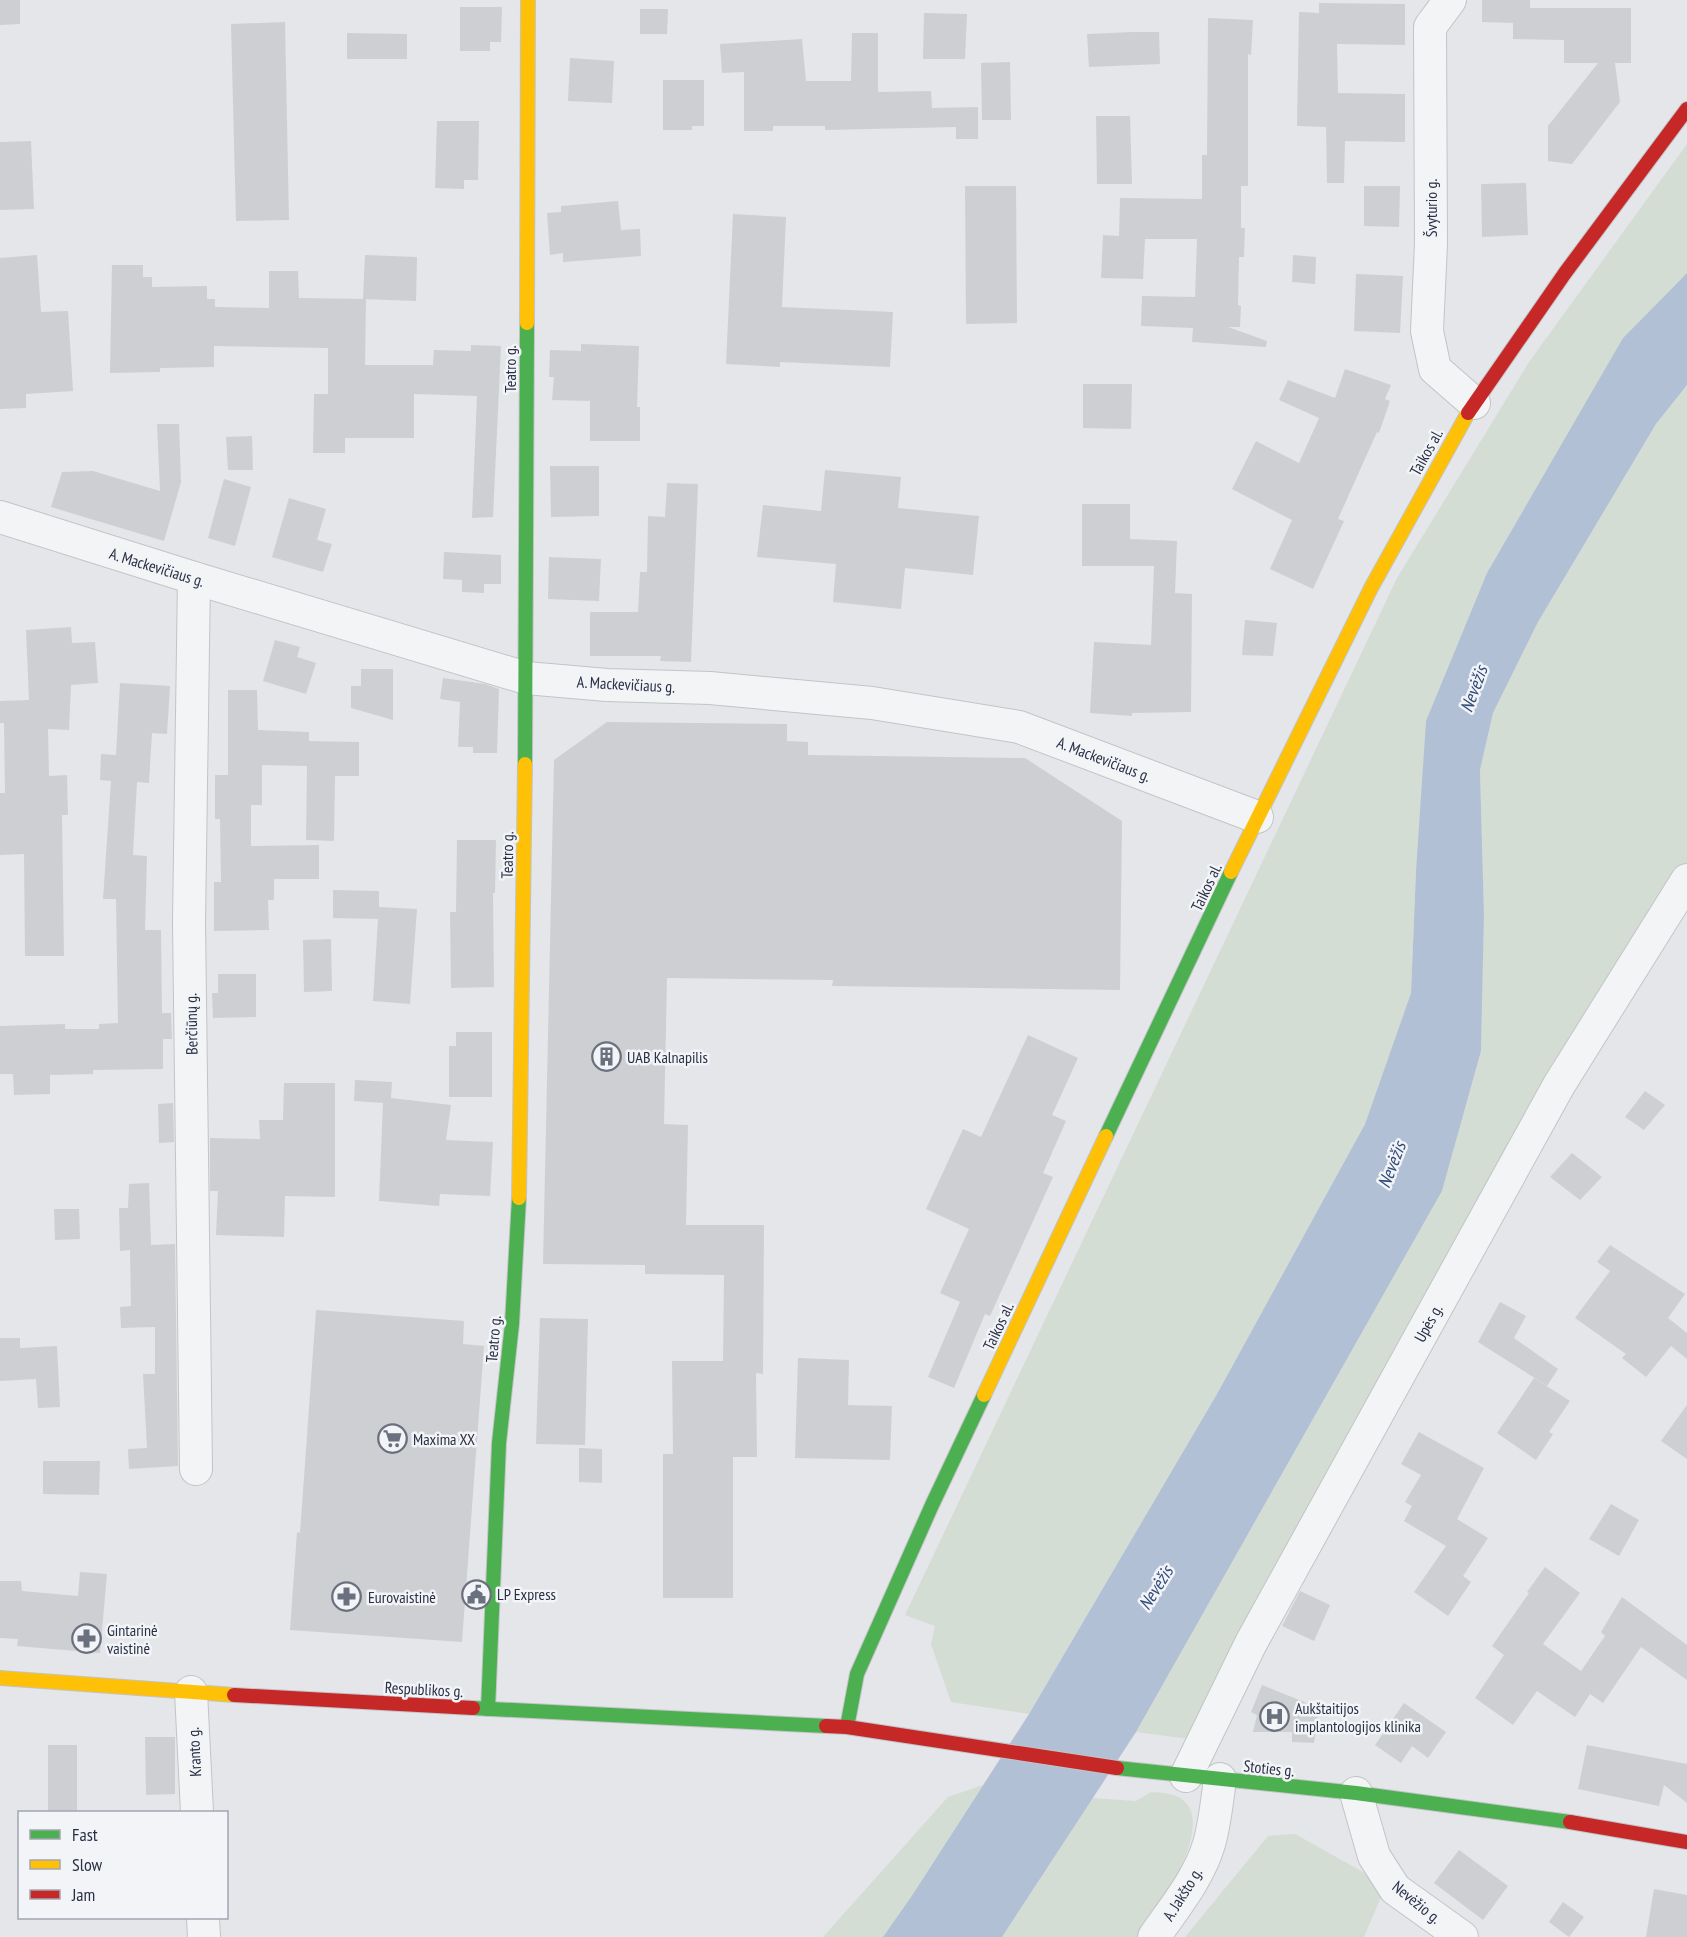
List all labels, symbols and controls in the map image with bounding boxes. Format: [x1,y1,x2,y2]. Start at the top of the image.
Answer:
street label: Švyturio g. [1421,179,1441,237]
street label: Teatro g. [500,345,520,393]
street label: Taikos al. [1405,425,1447,479]
street label: A. Mackevičiaus g. [107,543,207,591]
water label: Nevėžis [1455,661,1493,715]
street label: A. Mackevičiaus g. [576,671,676,697]
street label: A. Mackevičiaus g. [1054,732,1154,786]
street label: Teatro g. [497,831,517,879]
street label: Taikos al. [1186,860,1226,914]
street label: Berčiūnų g. [180,993,202,1055]
building icon: UAB Kalnapilis [590,1041,622,1073]
place label: UAB Kalnapilis [627,1047,708,1067]
water label: Nevėžis [1372,1137,1411,1191]
street label: Taikos al. [978,1299,1018,1353]
street label: Upės g. [1409,1300,1447,1346]
street label: Teatro g. [481,1314,505,1363]
supermarket icon: Maxima XX [376,1423,408,1455]
place label: Maxima XX [413,1429,475,1449]
water label: Nevėžis [1133,1560,1179,1614]
public building icon: LP Express [460,1578,492,1610]
pharmacy icon: Eurovaistinė [331,1581,363,1613]
place label: LP Express [497,1584,556,1604]
place label: Eurovaistinė [368,1587,436,1607]
place label: Gintarinė vaistinė [107,1620,158,1658]
pharmacy icon: Gintarinė vaistinė [70,1623,102,1655]
street label: Respublikos g. [384,1677,464,1701]
place label: Aukštaitijos implantologijos klinika [1295,1698,1421,1736]
hospital icon: Aukštaitijos implantologijos klinika [1258,1701,1290,1733]
street label: Kranto g. [183,1727,205,1777]
street label: Stoties g. [1243,1755,1296,1781]
legend [18,1811,228,1919]
text: Fast [72,1823,98,1846]
text: Slow [72,1853,103,1876]
street label: A. Jakšto g. [1158,1863,1206,1924]
street label: Nevėžio g. [1389,1876,1446,1928]
text: Jam [71,1883,95,1906]

